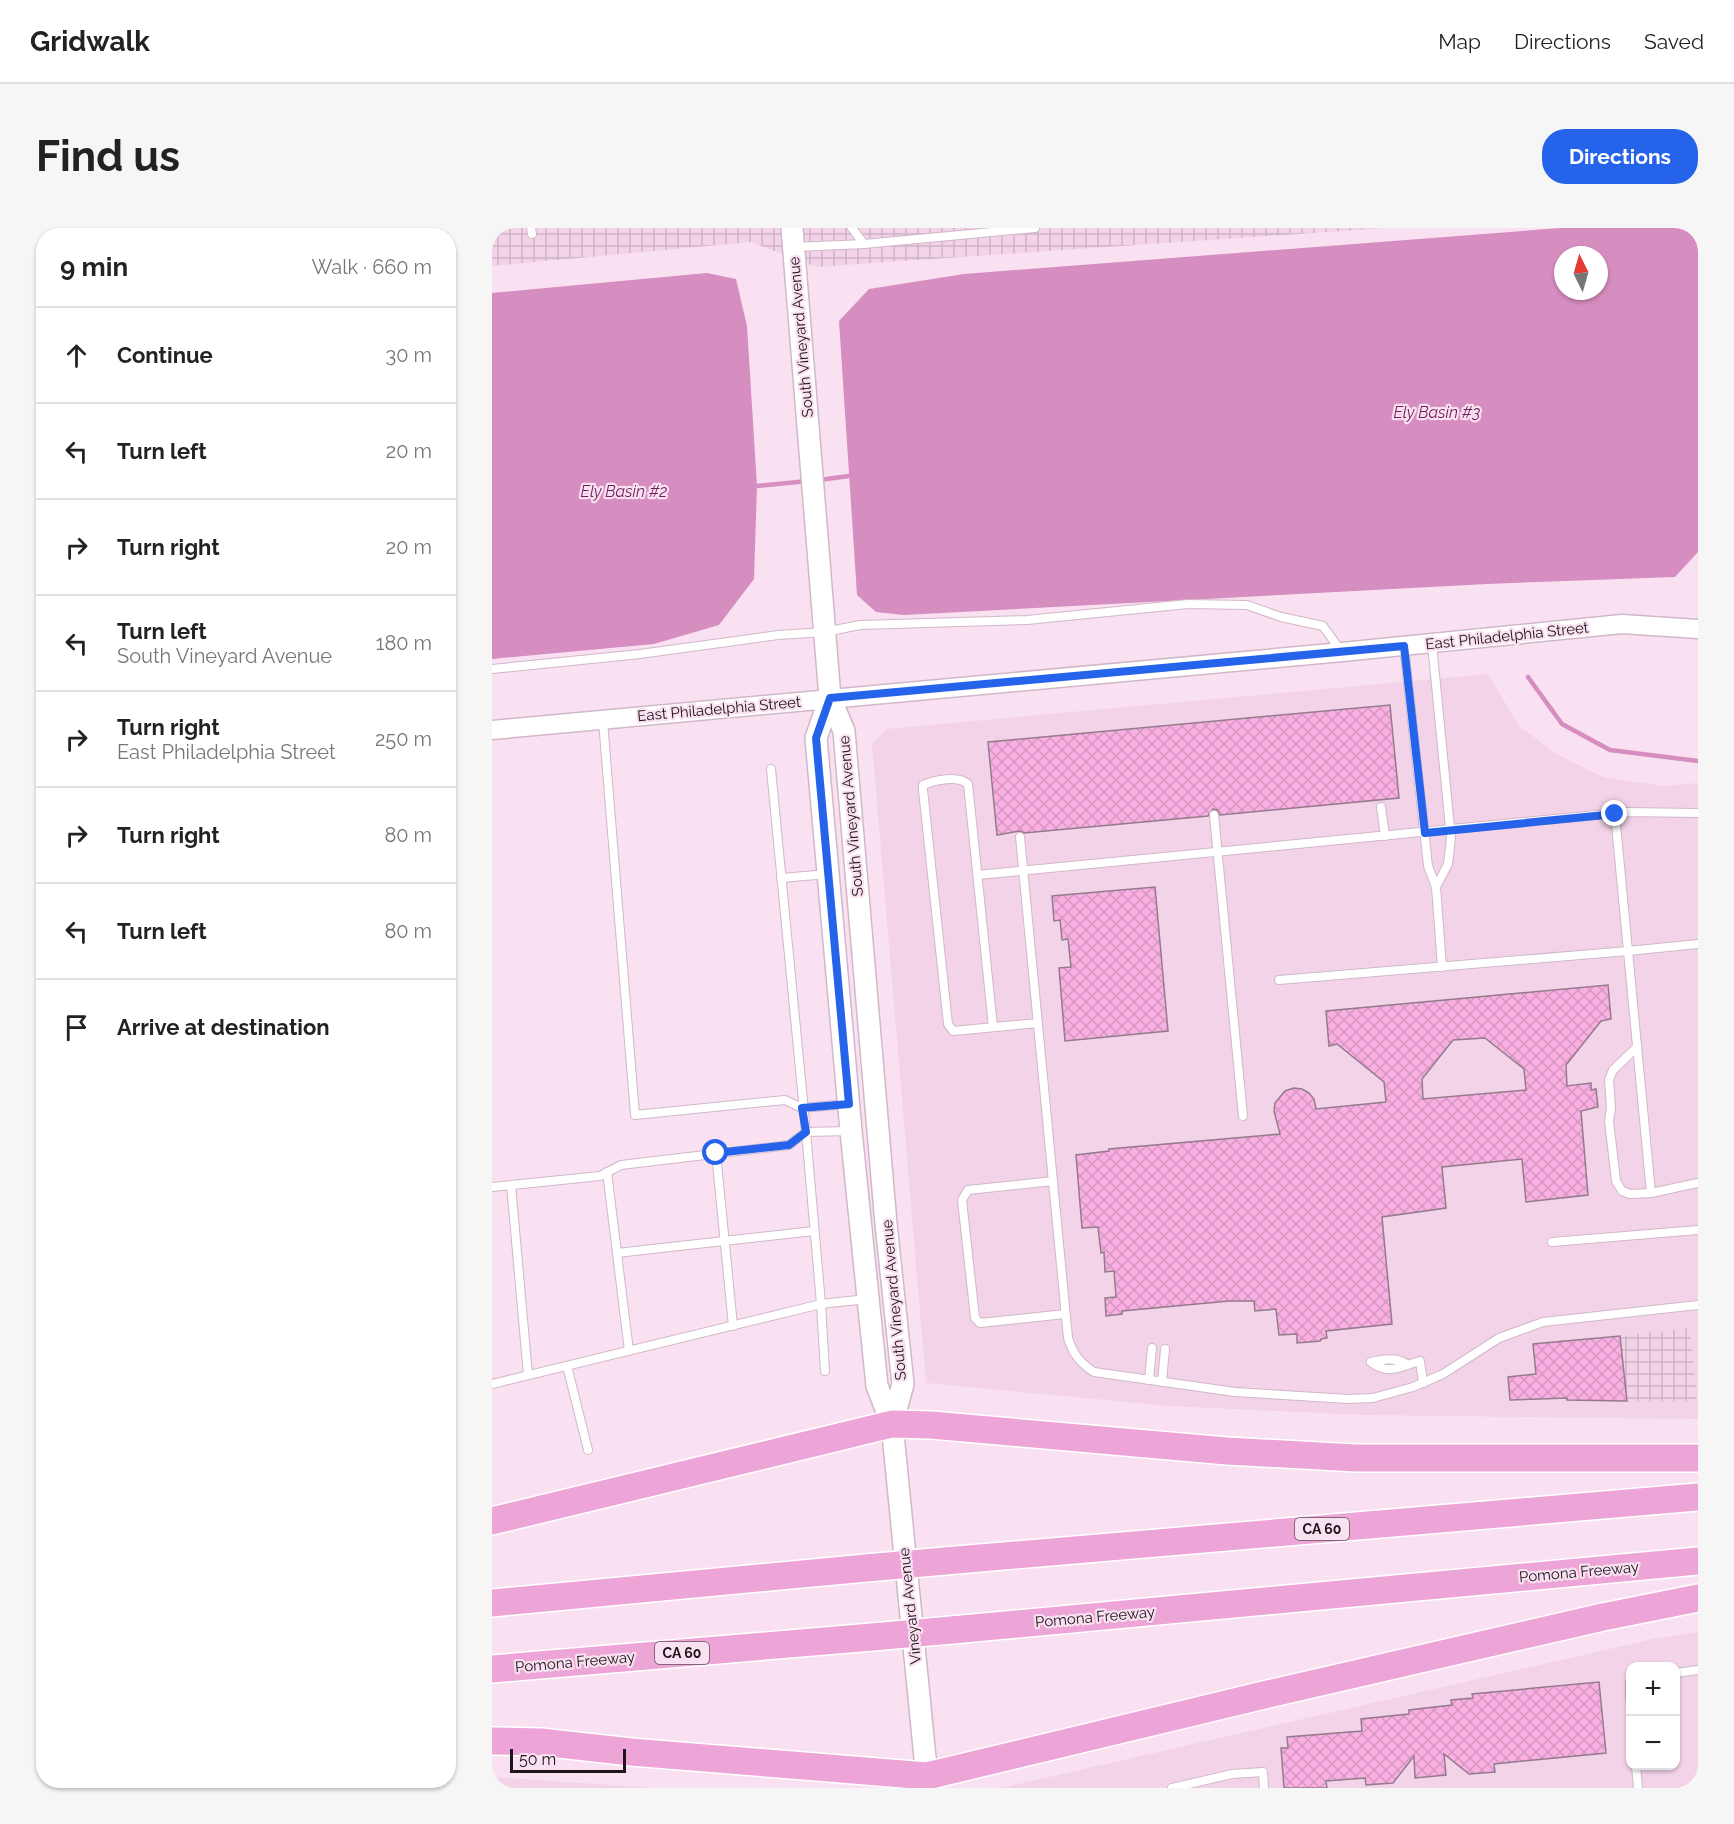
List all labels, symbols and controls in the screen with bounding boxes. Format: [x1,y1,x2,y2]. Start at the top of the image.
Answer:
text: Gridwalk [30,25,150,58]
text: Map [1438,29,1481,54]
text: Directions [1514,29,1611,54]
text: Saved [1644,29,1704,54]
button: Directions [1542,129,1698,184]
text: Find us [36,132,180,181]
north arrow [1554,246,1608,300]
text: 9 min [60,252,128,282]
text: Walk · 660 m [311,255,432,279]
street label: South Vineyard Avenue [785,256,817,418]
icon: ahead [60,339,93,372]
text: Continue [117,342,213,368]
text: 30 m [386,343,432,367]
water label: Ely Basin #3 [1394,403,1480,422]
icon: left [60,435,93,468]
text: Turn left [117,438,207,464]
text: 20 m [386,439,432,463]
water label: Ely Basin #2 [581,482,667,501]
icon: right [60,531,93,564]
text: Turn right [117,534,220,560]
text: 20 m [386,535,432,559]
text: Turn left [117,618,207,644]
street label: East Philadelphia Street [1424,618,1590,654]
icon: left [60,627,93,660]
text: 180 m [376,631,432,655]
text: South Vineyard Avenue [117,644,332,668]
street label: East Philadelphia Street [637,693,801,725]
text: Turn right [117,714,220,740]
icon: right [60,723,93,756]
text: 250 m [375,727,432,751]
street label: South Vineyard Avenue [835,735,867,897]
text: East Philadelphia Street [117,740,336,764]
route end [1601,800,1627,826]
icon: right [60,819,93,852]
text: Turn right [117,822,220,848]
text: 80 m [384,823,432,847]
icon: left [60,915,93,948]
text: Turn left [117,918,207,944]
text: 80 m [384,919,432,943]
icon: arrive [60,1011,93,1044]
text: Arrive at destination [117,1014,330,1040]
route start [702,1139,728,1165]
street label: South Vineyard Avenue [878,1219,910,1381]
road number: CA 60 [1295,1518,1349,1540]
street label: Vineyard Avenue [895,1547,925,1665]
street label: Pomona Freeway [1518,1558,1640,1586]
street label: Pomona Freeway [1034,1603,1156,1631]
road number: CA 60 [655,1642,709,1664]
street label: Pomona Freeway [514,1648,636,1676]
map controls [1626,1662,1680,1770]
button: + [1626,1662,1680,1716]
button: − [1626,1716,1680,1770]
scale bar [510,1746,626,1774]
text: 50 m [519,1750,556,1769]

